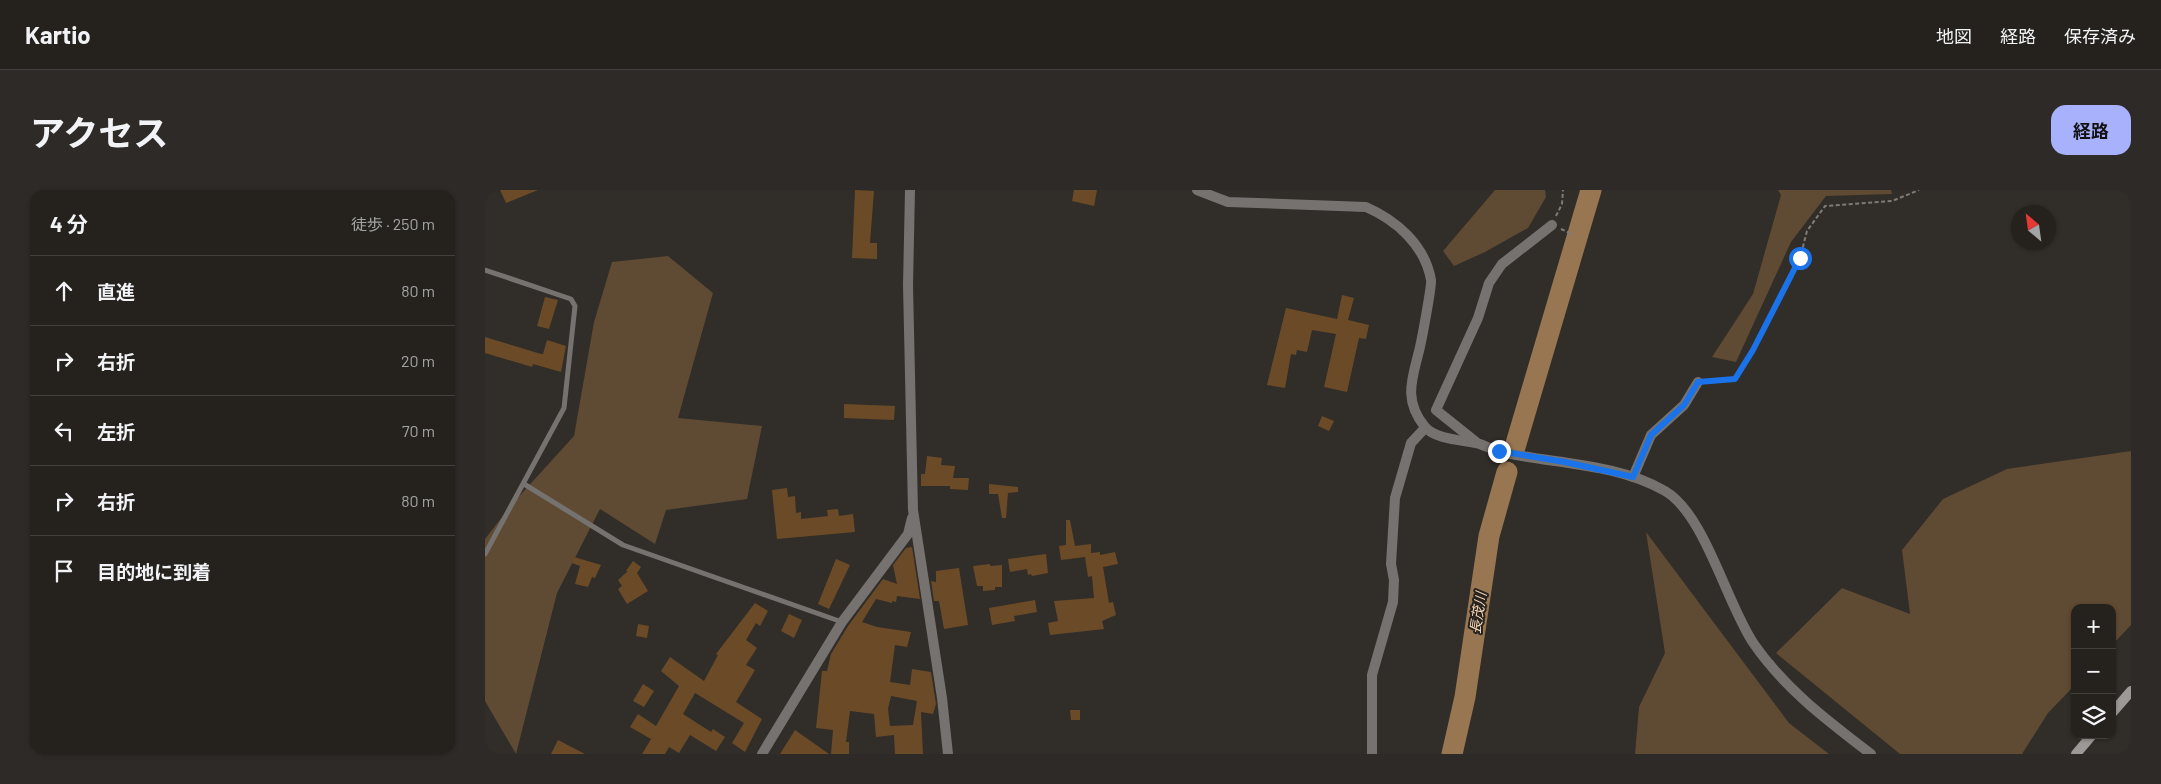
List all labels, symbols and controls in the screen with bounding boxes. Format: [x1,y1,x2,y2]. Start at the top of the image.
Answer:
text: Kartio [25,20,91,49]
text: 地図 [1936,25,1972,47]
text: 経路 [2000,25,2036,47]
text: 保存済み [2064,25,2136,47]
button: 経路 [2051,105,2131,155]
text: アクセス [30,111,168,153]
north arrow [2011,205,2056,250]
text: 4 分 [50,211,88,236]
text: 徒歩 · 250 m [351,214,435,233]
route start [1789,247,1812,270]
icon: ahead [50,277,78,305]
text: 直進 [97,280,135,303]
text: 80 m [401,281,435,300]
icon: right [50,347,78,375]
text: 右折 [97,350,135,373]
text: 20 m [401,351,435,370]
icon: left [50,417,78,445]
text: 左折 [97,420,135,443]
text: 70 m [402,421,435,440]
route end [1488,440,1511,463]
icon: right [50,487,78,515]
text: 右折 [97,490,135,513]
text: 80 m [401,491,435,510]
icon: arrive [50,557,78,585]
text: 目的地に到着 [97,560,211,583]
water label: 長茂川 [1466,589,1489,635]
map controls [2071,604,2116,739]
button: + [2071,604,2116,649]
button: − [2071,649,2116,694]
button: layers [2071,694,2116,739]

